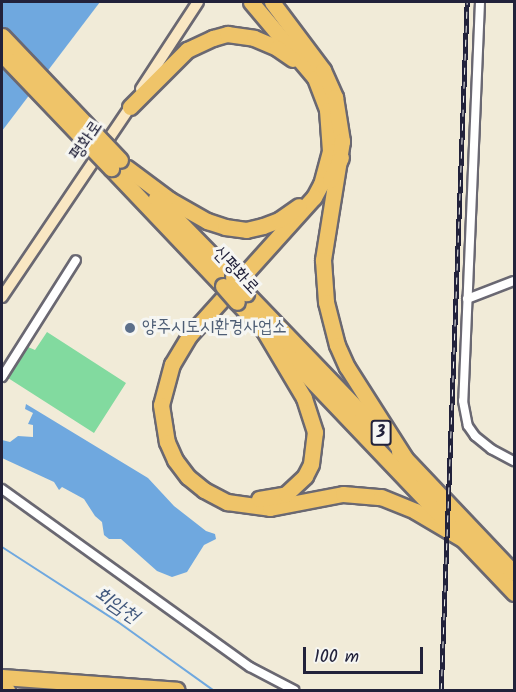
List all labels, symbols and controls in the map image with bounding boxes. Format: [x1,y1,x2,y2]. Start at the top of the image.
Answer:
street label: 평화로 [66,117,108,165]
street label: 신평화로 [207,242,263,300]
place label: 양주시도시환경사업소 [142,317,287,339]
marker: 양주시도시환경사업소 [123,321,137,335]
road number: 3 [370,420,392,446]
water label: 회암천 [89,583,143,629]
scale bar [306,635,426,673]
text: 100 m [314,643,359,672]

